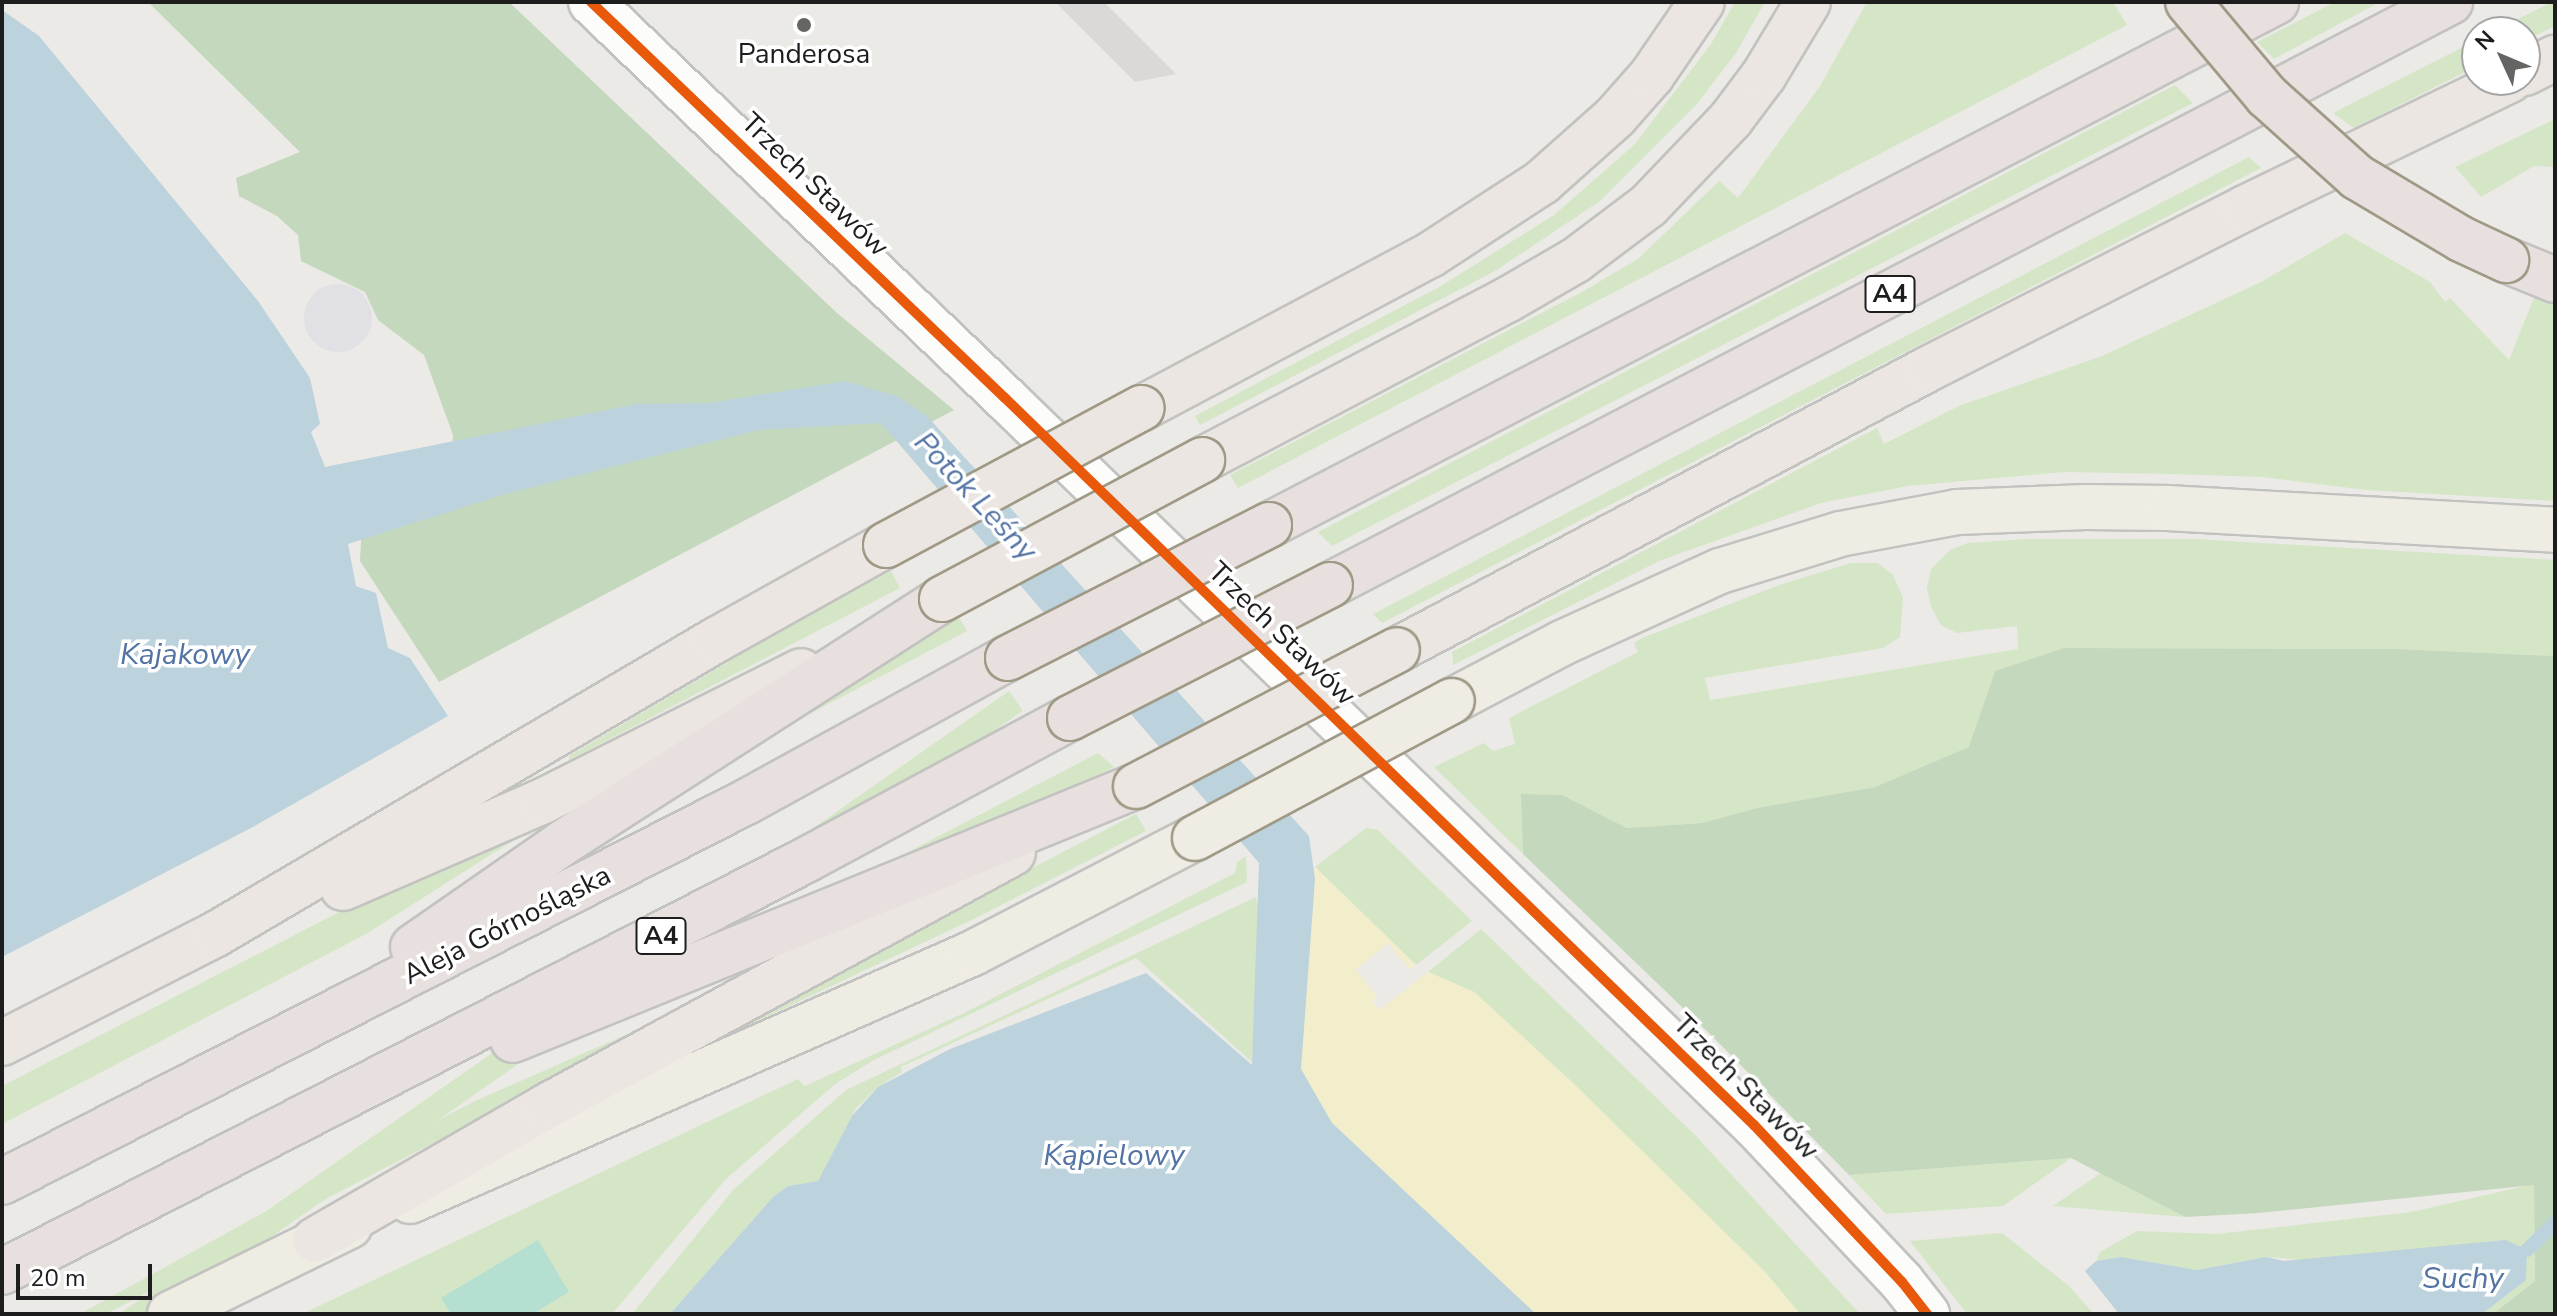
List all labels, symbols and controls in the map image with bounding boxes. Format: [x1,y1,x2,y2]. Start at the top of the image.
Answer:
marker: Panderosa [795,16,813,34]
north arrow [2461,16,2541,96]
text: N [2469,24,2502,57]
place label: Panderosa [738,37,870,71]
street label: Trzech Stawów [734,106,896,264]
road number: A4 [1864,272,1916,316]
water label: Potok Leśny [906,425,1044,569]
street label: Trzech Stawów [1201,555,1363,713]
water label: Kajakowy [120,637,250,673]
street label: Aleja Górnośląska [398,858,616,992]
road number: A4 [635,914,687,958]
street label: Trzech Stawów [1666,1007,1826,1167]
water label: Kąpielowy [1043,1138,1185,1174]
scale bar [20,1248,156,1298]
water label: Suchy [2422,1261,2504,1297]
text: 20 m [30,1262,86,1294]

